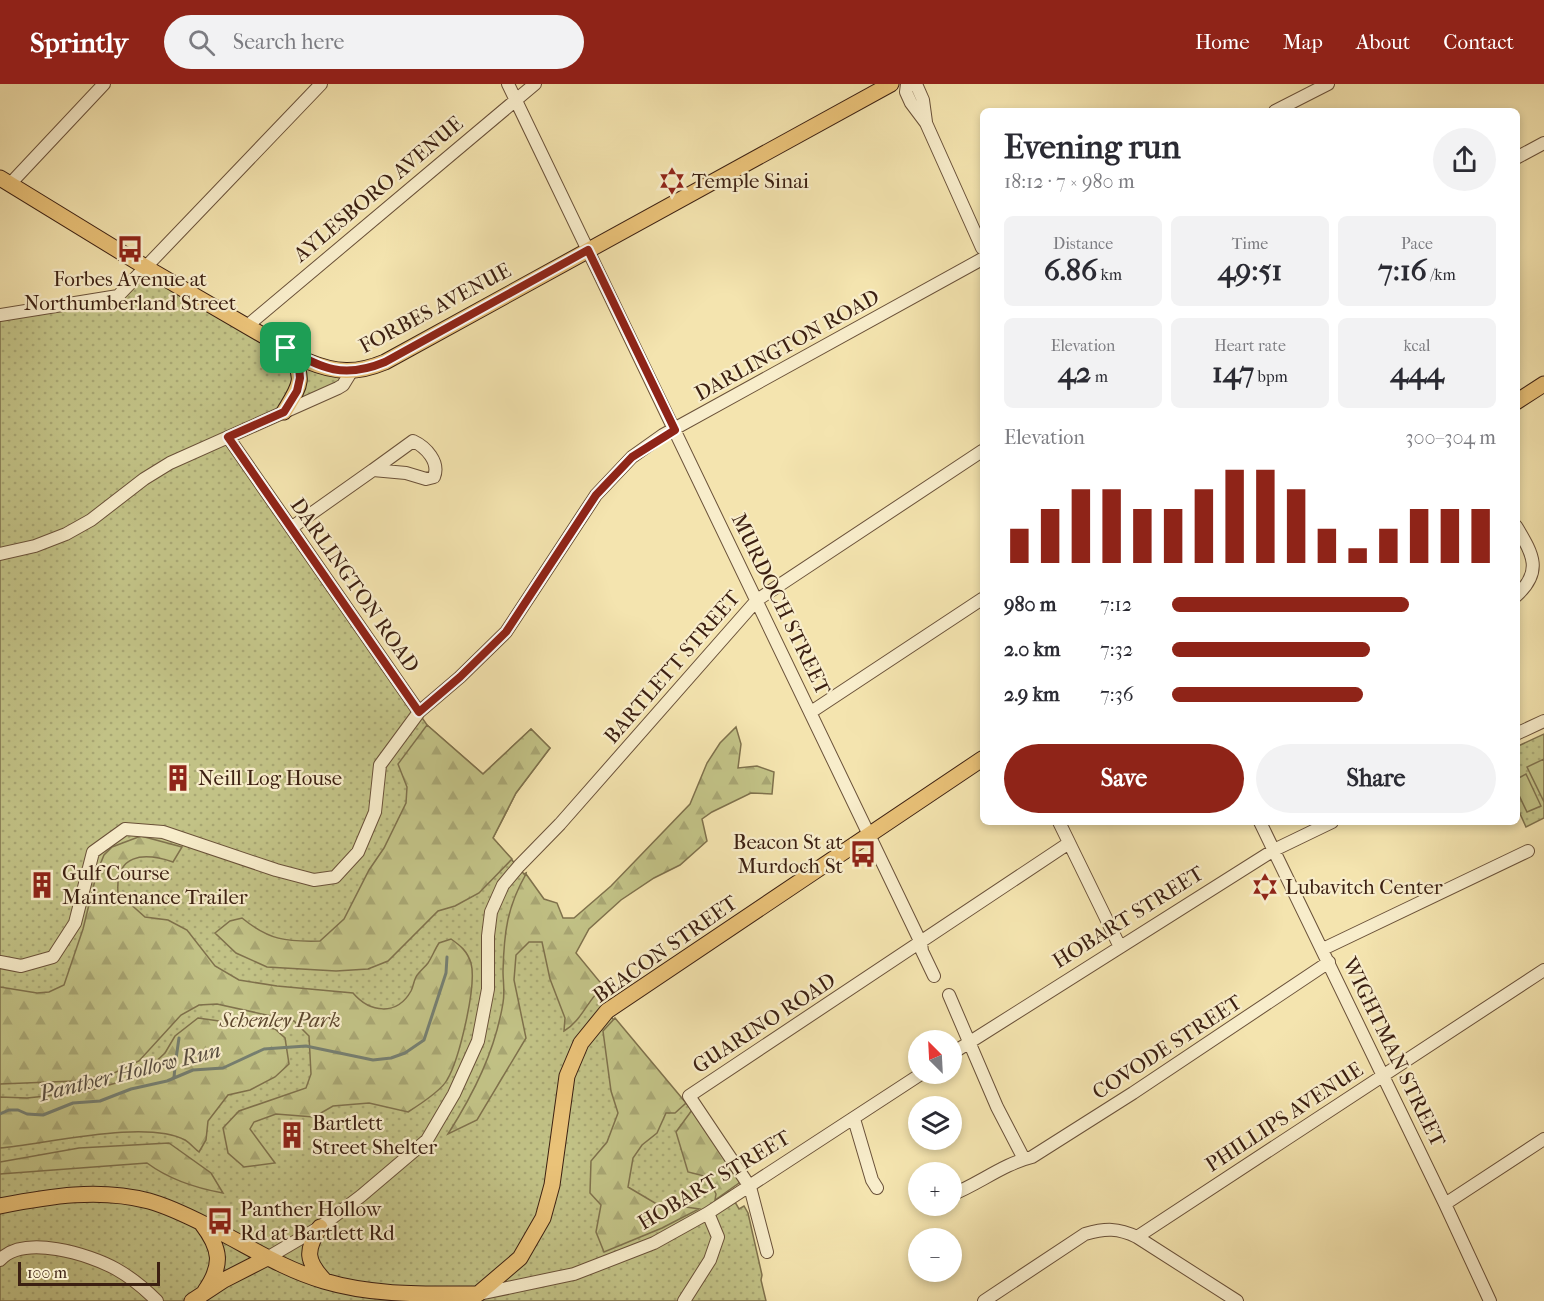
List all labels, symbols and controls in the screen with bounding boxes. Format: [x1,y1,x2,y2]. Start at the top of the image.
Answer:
search box [164,15,584,69]
text: Sprintly [30,26,128,59]
icon: search [185,26,218,59]
text: Search here [233,29,344,55]
text: Home [1195,30,1250,54]
text: Map [1283,30,1323,54]
text: About [1356,30,1410,54]
text: Contact [1443,30,1514,54]
street label: AYLESBORO AVENUE [288,111,468,267]
text: Evening run [1004,128,1181,167]
button: share [1433,128,1496,191]
synagogue icon: Temple Sinai [657,166,687,196]
place label: Temple Sinai [692,169,809,193]
text: 18:12 · 7 × 980 m [1004,170,1135,193]
bus stop icon: Forbes Avenue at Northumberland Street [115,234,145,264]
text: Distance [1053,234,1113,253]
text: Time [1232,234,1268,253]
text: Pace [1401,234,1433,253]
text: 6.86 [1044,253,1097,288]
text: 49:51 [1218,253,1282,288]
text: 7:16 [1378,253,1427,288]
street label: FORBES AVENUE [355,258,515,358]
text: km [1097,265,1122,284]
text: /km [1427,265,1456,284]
place label: Forbes Avenue at Northumberland Street [24,267,237,315]
street label: DARLINGTON ROAD [691,284,883,406]
pin [260,322,311,373]
icon: arrive [269,331,302,364]
text: Elevation [1051,336,1115,355]
text: Heart rate [1214,336,1286,355]
text: kcal [1404,336,1430,355]
text: 42 [1058,355,1091,390]
text: 147 [1212,355,1254,390]
text: 444 [1390,355,1444,390]
text: m [1091,367,1108,386]
text: bpm [1254,367,1288,386]
text: Elevation [1004,426,1085,449]
text: 300–304 m [1405,426,1496,449]
street label: DARLINGTON ROAD [286,493,424,677]
street label: MURDOCH STREET [727,509,836,699]
street label: BARTLETT STREET [599,585,745,748]
text: 980 m [1004,593,1057,616]
text: 7:12 [1100,593,1132,616]
text: 2.0 km [1004,638,1060,661]
text: 7:32 [1100,638,1133,661]
text: 2.9 km [1004,683,1060,706]
text: 7:36 [1100,683,1134,706]
button: Save [1004,744,1244,813]
button: Share [1256,744,1496,813]
building icon: Neill Log House [163,763,193,793]
place label: Neill Log House [198,766,342,790]
place label: Beacon St at Murdoch St [733,830,843,878]
bus stop icon: Beacon St at Murdoch St [848,839,878,869]
street label: HOBART STREET [1048,860,1209,973]
place label: Gulf Course Maintenance Trailer [62,861,248,909]
building icon: Gulf Course Maintenance Trailer [27,870,57,900]
synagogue icon: Lubavitch Center [1250,872,1280,902]
place label: Lubavitch Center [1285,875,1443,899]
street label: BEACON STREET [588,890,742,1008]
street label: WIGHTMAN STREET [1337,953,1451,1151]
street label: GUARINO ROAD [688,968,840,1078]
street label: COVODE STREET [1088,989,1247,1104]
park label: Schenley Park [219,1008,340,1032]
north arrow [908,1030,962,1084]
map controls [908,1030,962,1282]
water label: Panther Hollow Run [36,1037,224,1107]
street label: PHILLIPS AVENUE [1201,1057,1367,1177]
button: layers [908,1096,962,1150]
place label: Bartlett Street Shelter [312,1111,437,1159]
building icon: Bartlett Street Shelter [277,1120,307,1150]
street label: HOBART STREET [634,1125,795,1235]
button: + [908,1162,962,1216]
place label: Panther Hollow Rd at Bartlett Rd [240,1197,395,1245]
bus stop icon: Panther Hollow Rd at Bartlett Rd [205,1206,235,1236]
button: − [908,1228,962,1282]
scale bar [18,1259,160,1286]
text: 100 m [27,1263,67,1282]

